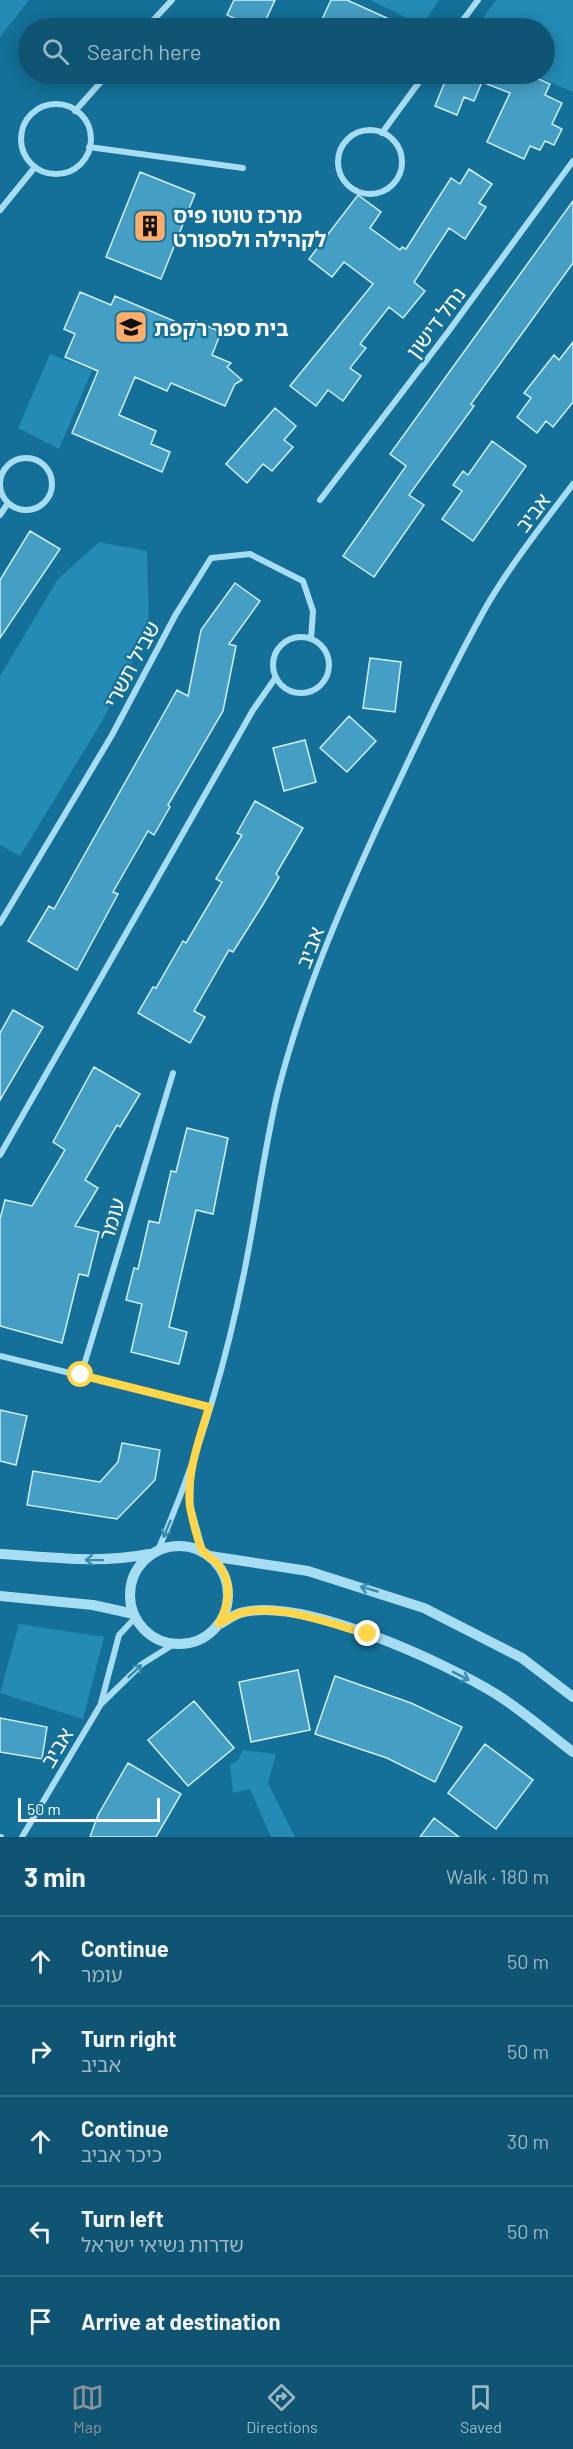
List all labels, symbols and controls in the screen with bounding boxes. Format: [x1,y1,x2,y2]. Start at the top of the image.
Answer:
search box [18,18,555,84]
icon: search [39,35,72,68]
text: Search here [87,38,201,64]
place label: מרכז טוטו פיס לקהילה ולספורט [173,202,327,251]
building icon: מרכז טוטו פיס לקהילה ולספורט [132,208,168,244]
street label: נחל דישון [400,281,470,363]
school or university icon: בית ספר רקפת [113,309,149,345]
place label: בית ספר רקפת [154,315,289,340]
street label: אביב [509,488,555,536]
street label: שביל תשרי [98,616,164,712]
street label: אביב [290,923,328,971]
street label: עומר [93,1194,129,1244]
route start [67,1361,93,1387]
one-way arrow [161,1519,172,1538]
one-way arrow [85,1554,105,1566]
one-way arrow [360,1583,379,1594]
route end [354,1620,380,1646]
one-way arrow [128,1664,143,1678]
one-way arrow [452,1671,470,1683]
street label: אביב [34,1723,78,1771]
scale bar [18,1795,160,1822]
text: 50 m [27,1799,61,1818]
text: 3 min [24,1861,86,1892]
text: Walk · 180 m [446,1864,549,1888]
text: Continue [81,1935,169,1961]
icon: ahead [24,1945,57,1978]
text: 50 m [507,1949,549,1973]
text: עומר [81,1962,123,1986]
text: Turn right [81,2025,176,2051]
icon: right [24,2035,57,2068]
text: 50 m [507,2039,549,2063]
text: אביב [81,2052,121,2076]
text: Continue [81,2115,169,2141]
icon: ahead [24,2125,57,2158]
text: 30 m [507,2129,549,2153]
text: כיכר אביב [81,2142,162,2166]
text: Turn left [81,2205,164,2231]
icon: left [24,2215,57,2248]
text: 50 m [507,2219,549,2243]
text: שדרות נשיאי ישראל [81,2232,244,2256]
icon: arrive [24,2305,57,2338]
text: Arrive at destination [81,2308,280,2334]
tab: Map [71,2381,104,2436]
tab: Directions [246,2381,318,2436]
tab: Saved [460,2381,502,2436]

